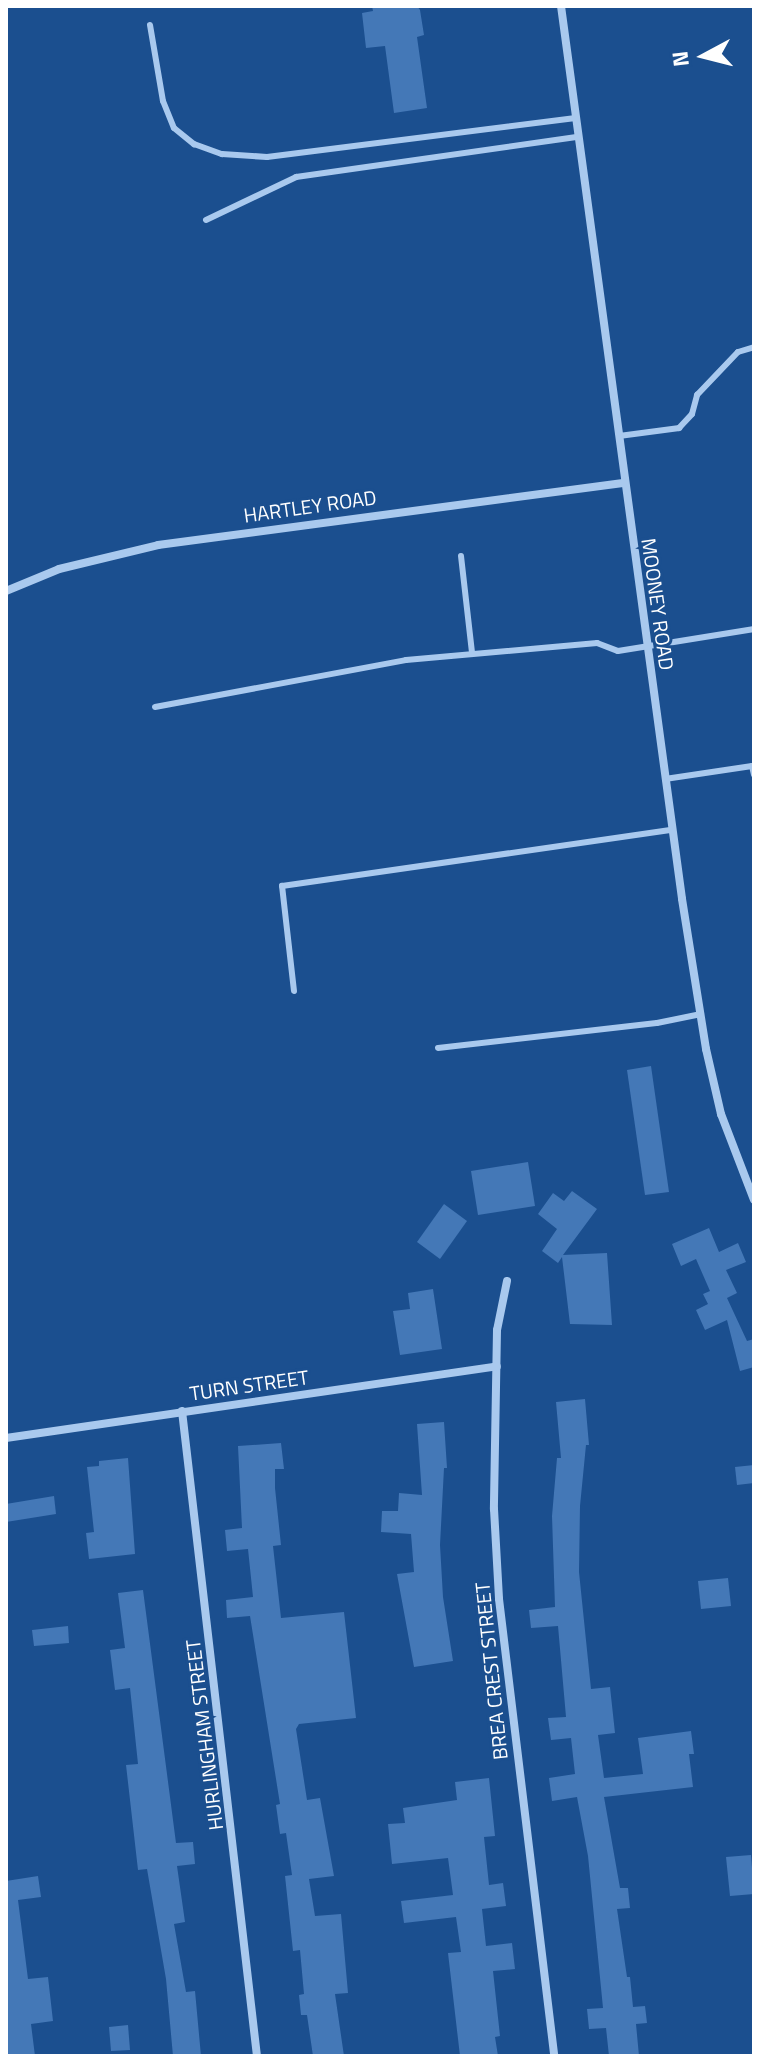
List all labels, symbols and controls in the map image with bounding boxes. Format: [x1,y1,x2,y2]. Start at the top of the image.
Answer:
north arrow [664,16,744,96]
text: N [662,49,698,69]
street label: HARTLEY ROAD [242,485,378,527]
street label: MOONEY ROAD [637,536,679,672]
street label: TURN STREET [188,1365,310,1405]
street label: BREA CREST STREET [470,1581,512,1761]
street label: HURLINGHAM STREET [180,1638,228,1832]

